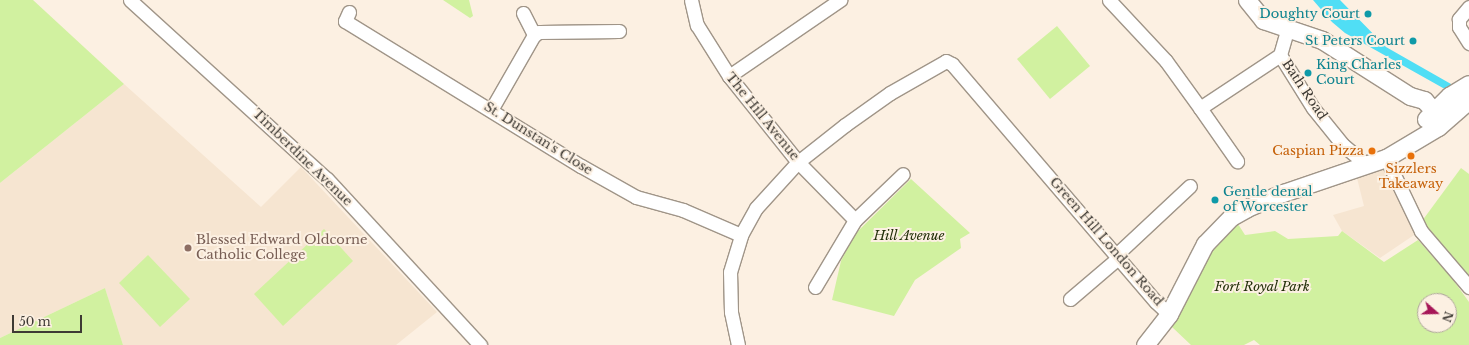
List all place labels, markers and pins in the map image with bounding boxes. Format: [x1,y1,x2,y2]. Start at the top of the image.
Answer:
place label: Doughty Court [1259,6,1360,22]
marker: Doughty Court [1363,9,1373,19]
place label: St Peters Court [1305,33,1405,49]
marker: St Peters Court [1408,36,1418,46]
place label: King Charles Court [1316,58,1401,89]
marker: King Charles Court [1303,68,1313,78]
place label: Caspian Pizza [1272,143,1364,159]
marker: Caspian Pizza [1367,146,1377,156]
marker: Sizzlers Takeaway [1406,151,1416,161]
place label: Sizzlers Takeaway [1379,162,1443,193]
place label: Gentle dental of Worcester [1223,185,1313,216]
marker: Gentle dental of Worcester [1210,195,1220,205]
place label: Blessed Edward Oldcorne Catholic College [196,233,367,264]
marker: Blessed Edward Oldcorne Catholic College [183,243,193,253]

